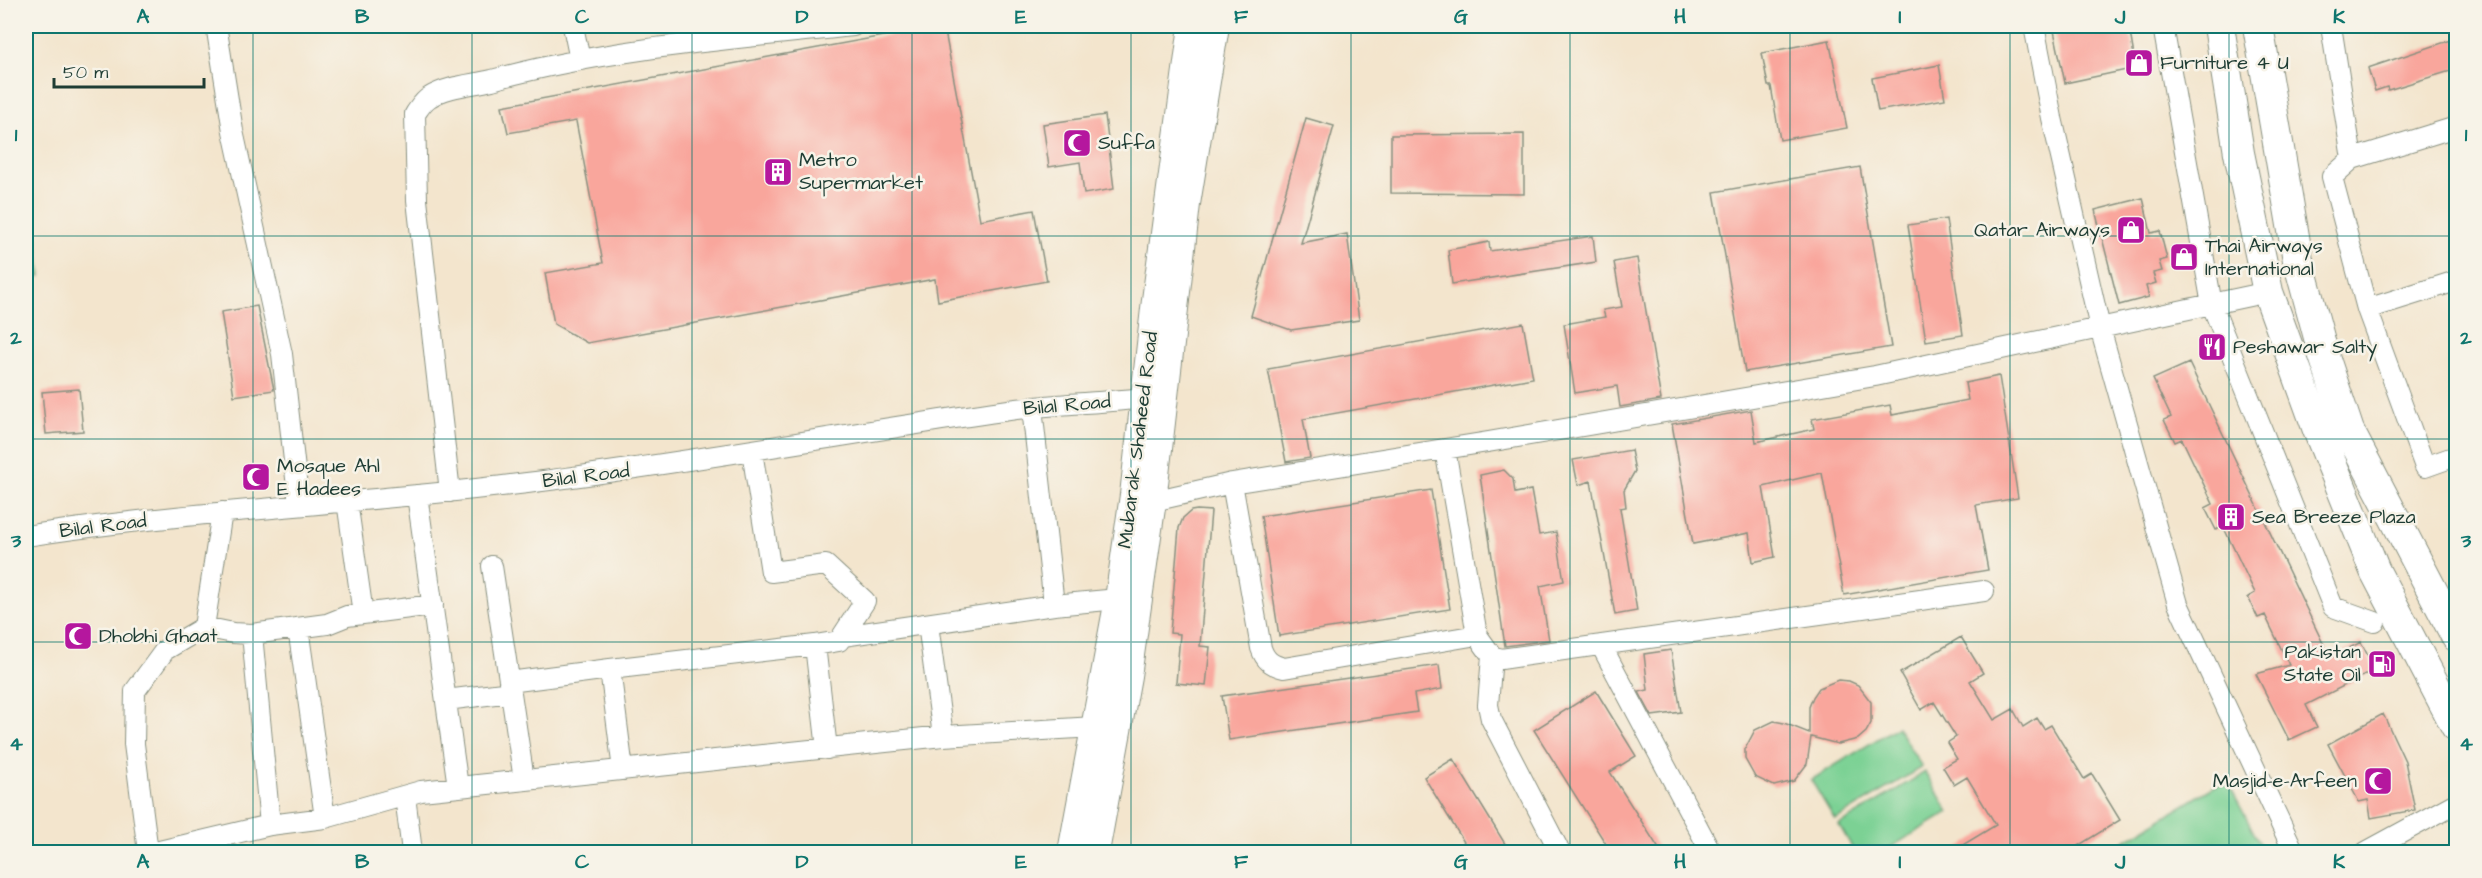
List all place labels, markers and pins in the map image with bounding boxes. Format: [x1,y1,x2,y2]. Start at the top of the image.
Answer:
shop icon: Furniture 4 U [2123,47,2155,79]
place label: Furniture 4 U [2160,49,2289,77]
mosque icon: Suffa [1061,127,1093,159]
place label: Suffa [1098,129,1155,157]
place label: Metro Supermarket [799,146,923,197]
building icon: Metro Supermarket [762,156,794,188]
shop icon: Qatar Airways [2115,214,2147,246]
place label: Qatar Airways [1974,216,2110,245]
place label: Thai Airways International [2205,232,2323,283]
shop icon: Thai Airways International [2168,241,2200,273]
restaurant icon: Peshawar Salty [2196,331,2228,363]
place label: Peshawar Salty [2233,333,2377,362]
place label: Mosque Ahl E Hadees [277,452,380,503]
mosque icon: Mosque Ahl E Hadees [240,461,272,493]
building icon: Sea Breeze Plaza [2215,501,2247,533]
place label: Sea Breeze Plaza [2252,503,2416,531]
mosque icon: Dhobhi Ghaat [62,620,94,652]
place label: Dhobhi Ghaat [99,622,217,650]
place label: Pakistan State Oil [2283,638,2361,689]
fuel station icon: Pakistan State Oil [2366,648,2398,680]
mosque icon: Masjid-e-Arfeen [2362,765,2394,797]
place label: Masjid-e-Arfeen [2213,767,2357,795]

